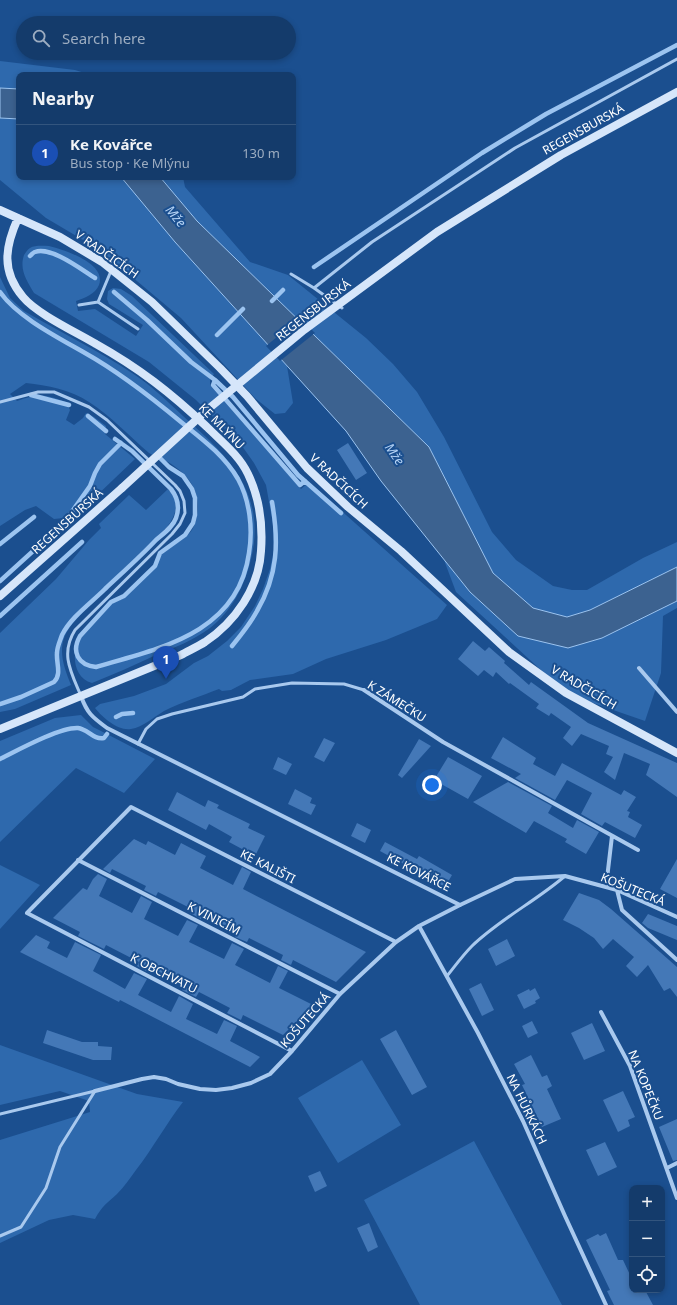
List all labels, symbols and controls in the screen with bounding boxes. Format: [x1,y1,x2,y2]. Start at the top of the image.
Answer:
search box [16,16,296,60]
icon: search [30,27,52,49]
text: Search here [62,28,145,48]
text: Nearby [32,87,94,110]
street label: REGENSBURSKÁ [539,99,627,158]
text: Ke Kovářce [70,134,153,154]
text: 1 [41,144,49,162]
text: 130 m [242,144,280,162]
text: Bus stop · Ke Mlýnu [70,154,190,172]
water label: Mže [162,201,191,231]
street label: V RADČICÍCH [72,226,142,282]
street label: REGENSBURSKÁ [272,275,354,345]
street label: KE MLÝNU [195,399,249,453]
water label: Mže [381,439,409,469]
street label: V RADČICÍCH [306,450,372,512]
street label: REGENSBURSKÁ [28,484,107,558]
pin: 1 [153,646,179,679]
street label: V RADČICÍCH [548,661,620,713]
street label: K ZÁMEČKU [364,676,430,726]
your location [422,775,442,795]
street label: KE KALIŠTI [237,845,299,887]
street label: KE KOVÁŘCE [384,849,454,895]
street label: KOŠUTECKÁ [598,868,668,910]
street label: K VINICÍM [185,897,243,939]
street label: K OBCHVATU [128,949,200,997]
street label: KOŠUTECKÁ [276,989,334,1051]
street label: NA KOPEČKU [624,1047,668,1123]
street label: NA HŮRKÁCH [503,1071,551,1147]
map controls [629,1185,665,1293]
button: + [629,1185,665,1221]
button: − [629,1221,665,1257]
button: locate [629,1257,665,1293]

